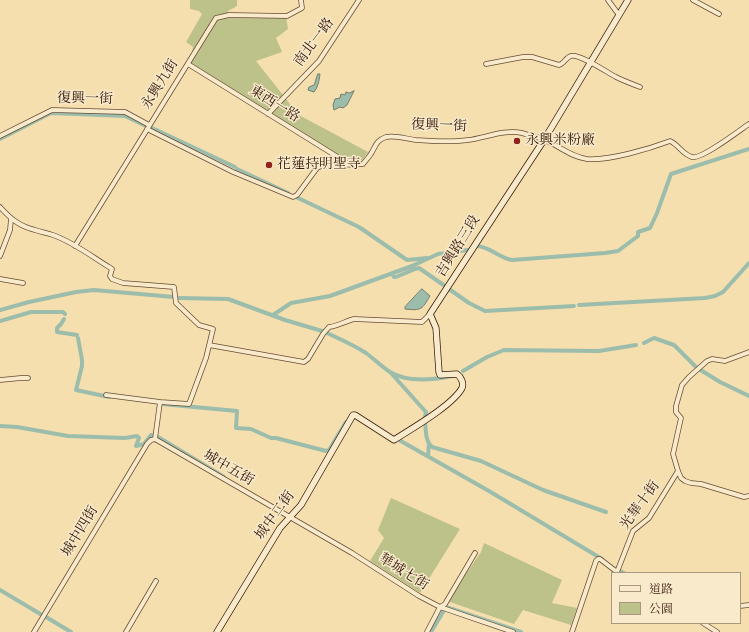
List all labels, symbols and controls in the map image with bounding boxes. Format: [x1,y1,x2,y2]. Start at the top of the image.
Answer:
street label: 南北一路 [291,16,339,70]
street label: 永興九街 [139,57,183,113]
street label: 東西一路 [246,83,302,127]
street label: 復興一街 [57,91,113,109]
street label: 復興一街 [411,118,467,136]
place label: 永興米粉廠 [525,133,595,149]
marker: 永興米粉廠 [512,136,522,146]
place label: 花蓮持明聖寺 [277,157,361,173]
marker: 花蓮持明聖寺 [264,160,274,170]
street label: 吉興路三段 [433,213,485,281]
street label: 城中五街 [200,448,256,490]
street label: 光華十街 [618,478,664,534]
street label: 城中二街 [253,488,299,544]
street label: 城中四街 [59,504,103,560]
street label: 華城七街 [375,551,431,595]
legend [611,572,741,624]
text: 道路 [649,582,673,598]
text: 公園 [649,602,673,618]

